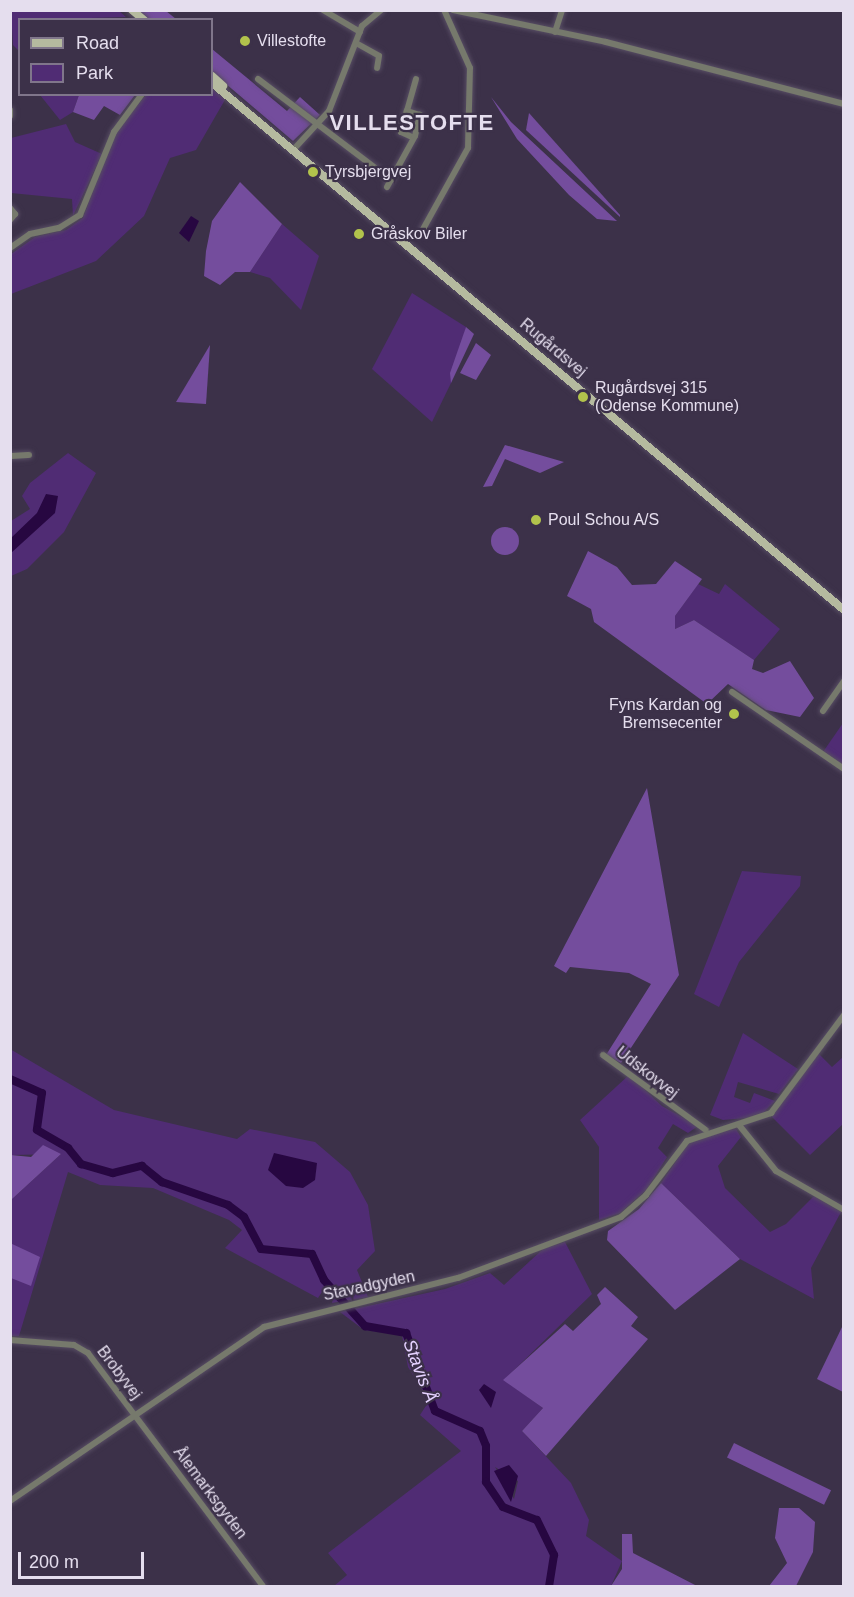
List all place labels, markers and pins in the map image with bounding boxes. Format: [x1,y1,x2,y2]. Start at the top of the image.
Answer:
place label: Villestofte [257,31,326,51]
marker: Villestofte [238,34,252,48]
place label: Tyrsbjergvej [325,162,411,182]
marker: Tyrsbjergvej [306,165,320,179]
place label: Gråskov Biler [371,224,467,244]
marker: Gråskov Biler [352,227,366,241]
place label: Rugårdsvej 315 (Odense Kommune) [595,378,739,416]
marker: Rugårdsvej 315 (Odense Kommune) [576,390,590,404]
place label: Poul Schou A/S [548,510,660,530]
marker: Poul Schou A/S [529,513,543,527]
place label: Fyns Kardan og Bremsecenter [609,695,722,733]
marker: Fyns Kardan og Bremsecenter [727,707,741,721]

